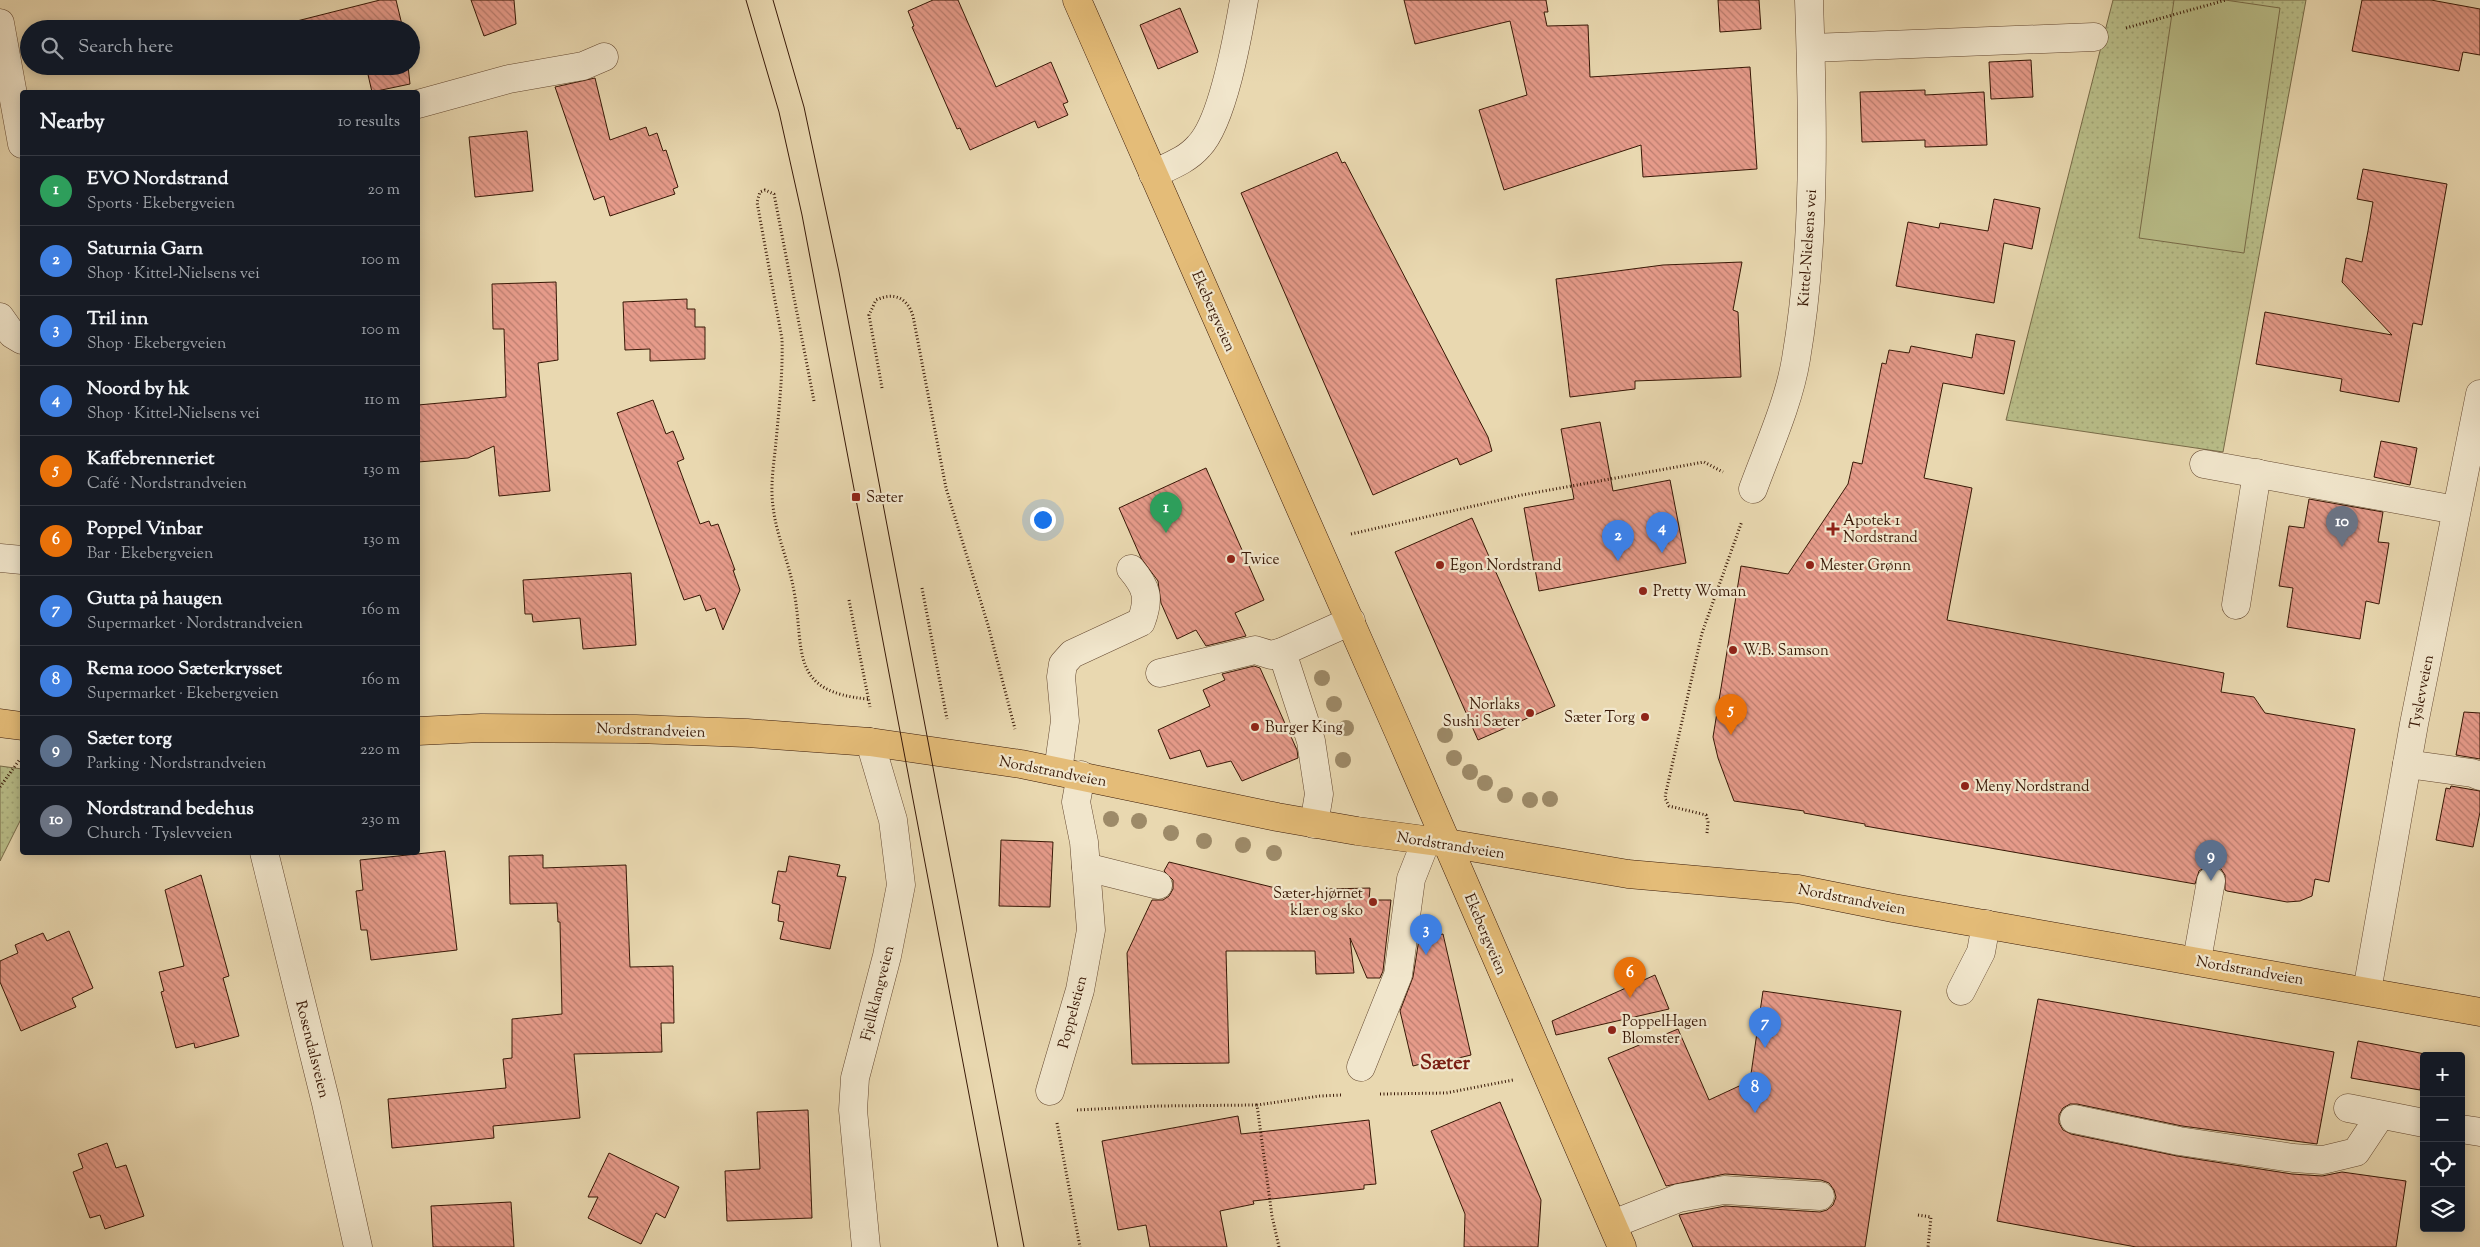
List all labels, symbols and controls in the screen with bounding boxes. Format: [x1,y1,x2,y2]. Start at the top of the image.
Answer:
search box [20,20,420,75]
icon: search [38,34,66,62]
text: Search here [78,34,173,61]
text: Nearby [40,108,105,138]
text: 10 results [338,111,400,134]
text: EVO Nordstrand [87,166,228,193]
text: 1 [53,179,59,202]
text: 20 m [367,179,400,202]
street label: Kittel-Nielsens vei [1794,189,1823,308]
text: Sports · Ekebergveien [87,193,235,216]
text: Saturnia Garn [87,236,203,263]
text: 2 [52,249,60,272]
text: 100 m [361,249,400,272]
text: Shop · Kittel-Nielsens vei [87,263,260,286]
street label: Ekebergveien [1185,268,1240,356]
text: Tril inn [87,306,148,333]
text: 3 [53,319,59,342]
text: 100 m [361,319,400,342]
text: Shop · Ekebergveien [87,333,227,356]
text: Noord by hk [87,376,189,403]
text: 4 [52,389,60,412]
text: 110 m [364,389,400,412]
text: Shop · Kittel-Nielsens vei [87,403,260,426]
text: Kaffebrenneriet [87,446,215,473]
text: 5 [53,459,59,482]
text: 130 m [363,459,400,482]
text: Café · Nordstrandveien [87,473,247,496]
place label: Sæter [866,488,904,509]
marker: Sæter [850,491,862,503]
pin: 1 [1150,492,1182,533]
pin: 10 [2326,506,2358,547]
your location [1030,507,1056,533]
place label: Apotek 1 Nordstrand [1843,511,1918,549]
pin: 4 [1646,512,1678,553]
text: Poppel Vinbar [87,516,203,543]
pin: 2 [1602,520,1634,561]
marker: Apotek 1 Nordstrand [1827,523,1839,535]
text: 6 [52,529,60,552]
text: 130 m [363,529,400,552]
text: Bar · Ekebergveien [87,543,214,566]
place label: Twice [1241,550,1279,571]
marker: Twice [1225,553,1237,565]
place label: Egon Nordstrand [1450,556,1562,577]
place label: Mester Grønn [1820,556,1911,577]
marker: Egon Nordstrand [1434,559,1446,571]
marker: Mester Grønn [1804,559,1816,571]
place label: Pretty Woman [1653,582,1746,603]
marker: Pretty Woman [1637,585,1649,597]
text: Gutta på haugen [87,586,223,613]
text: 7 [52,599,60,622]
text: 160 m [362,599,400,622]
text: Supermarket · Nordstrandveien [87,613,303,636]
place label: W.B. Samson [1743,641,1829,662]
marker: W.B. Samson [1727,644,1739,656]
street label: Tyslevveien [2405,653,2440,731]
text: Rema 1000 Sæterkrysset [87,656,282,683]
text: 8 [52,669,60,692]
text: 160 m [362,669,400,692]
text: Supermarket · Ekebergveien [87,683,279,706]
pin: 5 [1715,694,1747,735]
place label: Norlaks Sushi Sæter [1443,695,1520,733]
marker: Norlaks Sushi Sæter [1524,707,1536,719]
place label: Sæter Torg [1564,708,1635,729]
marker: Sæter Torg [1639,711,1651,723]
place label: Burger King [1265,718,1343,739]
street label: Nordstrandveien [596,719,706,744]
marker: Burger King [1249,721,1261,733]
text: Sæter torg [87,726,172,753]
text: 9 [52,739,60,762]
text: 220 m [360,739,400,762]
street label: Nordstrandveien [997,752,1108,793]
text: Parking · Nordstrandveien [87,753,266,776]
place label: Meny Nordstrand [1975,777,2090,798]
marker: Meny Nordstrand [1959,780,1971,792]
text: Nordstrand bedehus [87,796,254,823]
text: 10 [49,809,63,832]
text: 230 m [361,809,400,832]
text: Church · Tyslevveien [87,823,232,846]
street label: Nordstrandveien [1395,828,1506,865]
pin: 9 [2195,840,2227,881]
street label: Nordstrandveien [1796,880,1907,921]
place label: Sæter-hjørnet klær og sko [1273,884,1363,922]
street label: Ekebergveien [1458,891,1511,979]
marker: Sæter-hjørnet klær og sko [1367,896,1379,908]
pin: 3 [1410,914,1442,955]
street label: Fjellklangveien [856,943,900,1043]
street label: Nordstrandveien [2194,952,2305,991]
pin: 6 [1614,957,1646,998]
street label: Poppelstien [1054,974,1093,1051]
street label: Rosendalsveien [289,998,334,1101]
pin: 7 [1749,1007,1781,1048]
place label: PoppelHagen Blomster [1622,1012,1707,1050]
marker: PoppelHagen Blomster [1606,1024,1618,1036]
district label: Sæter [1420,1050,1470,1079]
map controls [2420,1052,2465,1232]
button: + [2420,1052,2465,1097]
pin: 8 [1739,1072,1771,1113]
button: − [2420,1097,2465,1142]
button: locate [2420,1142,2465,1187]
button: layers [2420,1187,2465,1232]

